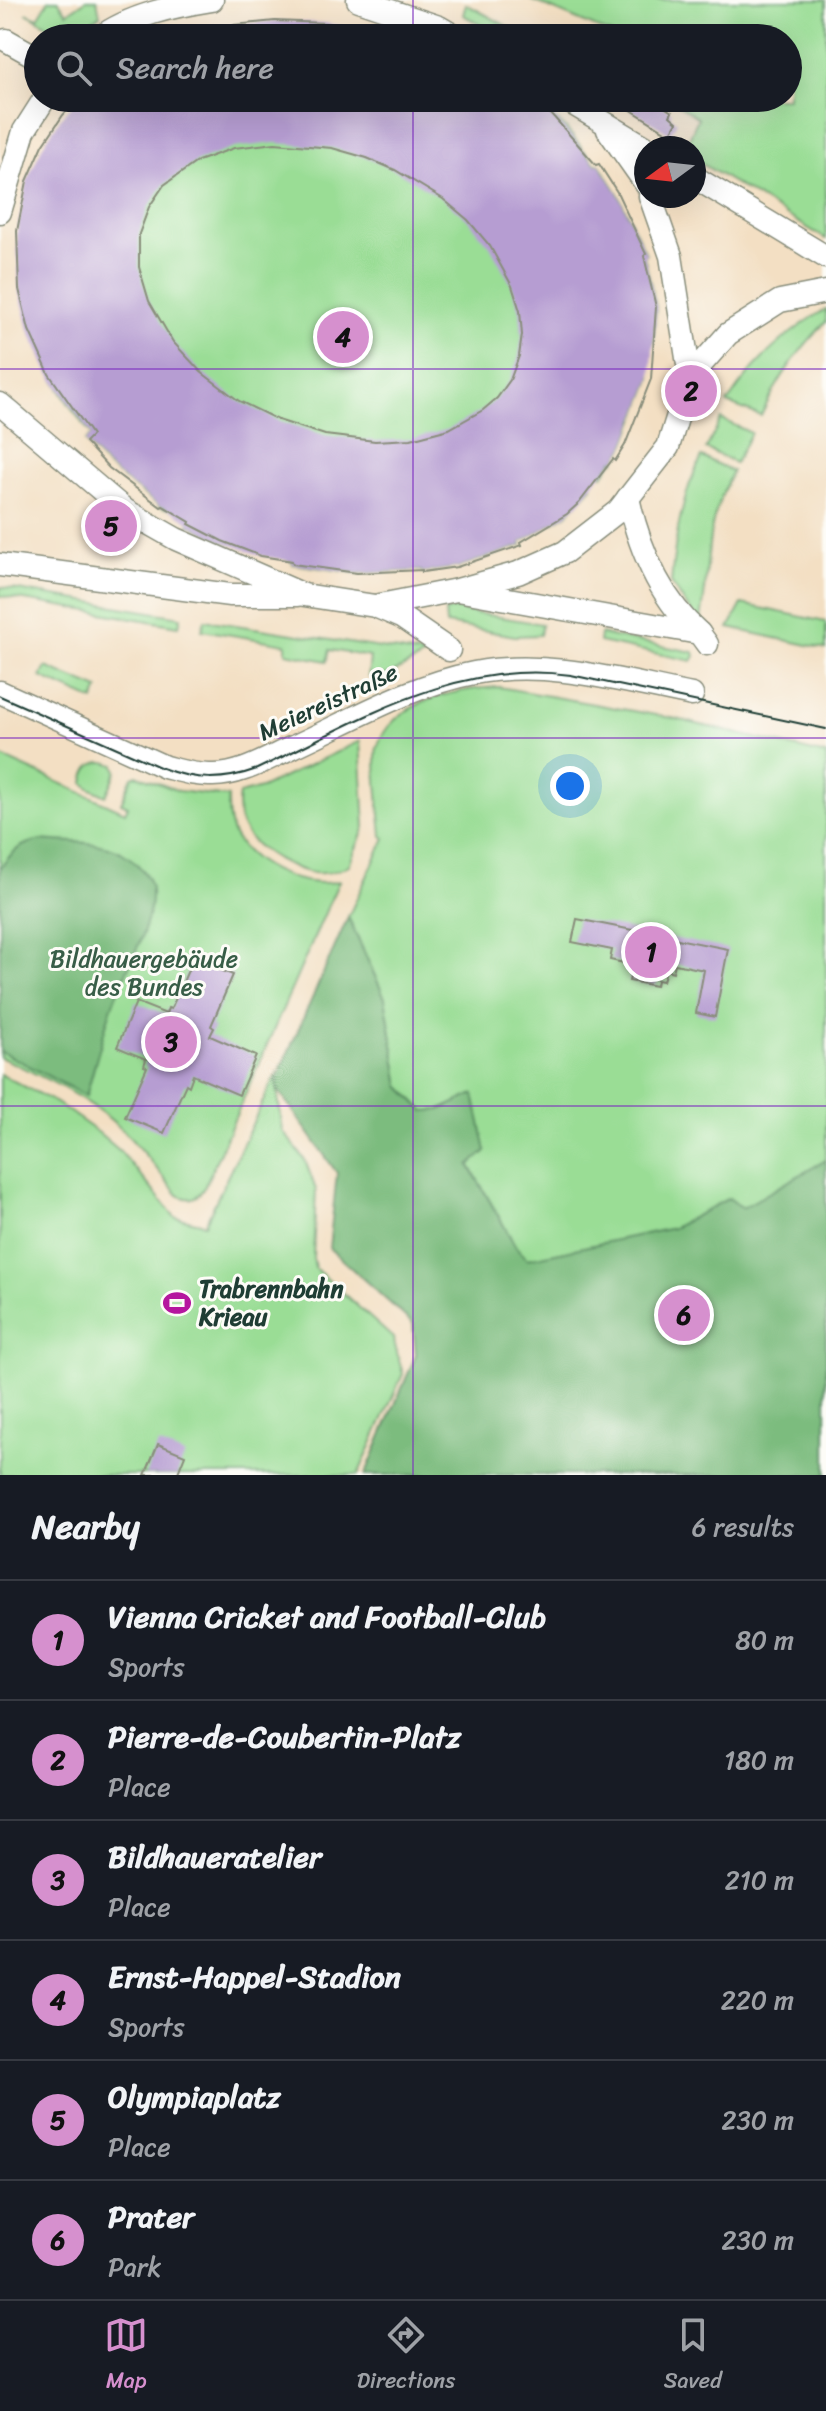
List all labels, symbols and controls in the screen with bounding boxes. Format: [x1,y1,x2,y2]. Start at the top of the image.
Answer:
search box [24,24,802,112]
text: Search here [116,41,274,95]
icon: search [52,46,96,90]
north arrow [634,136,706,208]
pin: 4 [317,307,369,367]
pin: 2 [665,361,717,421]
pin: 5 [85,496,137,556]
street label: Meiereistraße [251,651,405,753]
your location [550,766,590,806]
pin: 1 [625,922,677,982]
park label: Bildhauergebäude des Bundes [50,938,238,1008]
pin: 3 [145,1012,197,1072]
place label: Trabrennbahn Krieau [198,1268,343,1338]
pin: 6 [658,1285,710,1345]
sports icon: Trabrennbahn Krieau [162,1288,192,1318]
text: Nearby [32,1497,140,1557]
text: 6 results [692,1504,794,1550]
text: Vienna Cricket and Football-Club [108,1590,546,1644]
text: 1 [52,1617,64,1663]
text: 80 m [735,1617,794,1663]
text: Sports [108,1644,184,1690]
text: Pierre-de-Coubertin-Platz [108,1710,461,1764]
text: 2 [50,1737,66,1783]
text: 180 m [724,1737,794,1783]
text: Place [108,1764,171,1810]
text: Bildhaueratelier [108,1830,321,1884]
text: 3 [51,1857,65,1903]
text: 210 m [725,1857,794,1903]
text: Place [108,1884,171,1930]
text: Ernst-Happel-Stadion [108,1950,401,2004]
text: 4 [50,1977,66,2023]
text: 220 m [721,1977,794,2023]
text: Sports [108,2004,184,2050]
text: Olympiaplatz [108,2070,281,2124]
text: 5 [50,2097,66,2143]
text: 230 m [722,2097,794,2143]
text: Place [108,2124,171,2170]
text: Prater [108,2190,194,2244]
text: 6 [51,2217,65,2263]
text: 230 m [722,2217,794,2263]
text: Park [108,2244,161,2290]
tab: Map [104,2313,148,2400]
tab: Directions [357,2313,455,2400]
tab: Saved [664,2313,722,2400]

